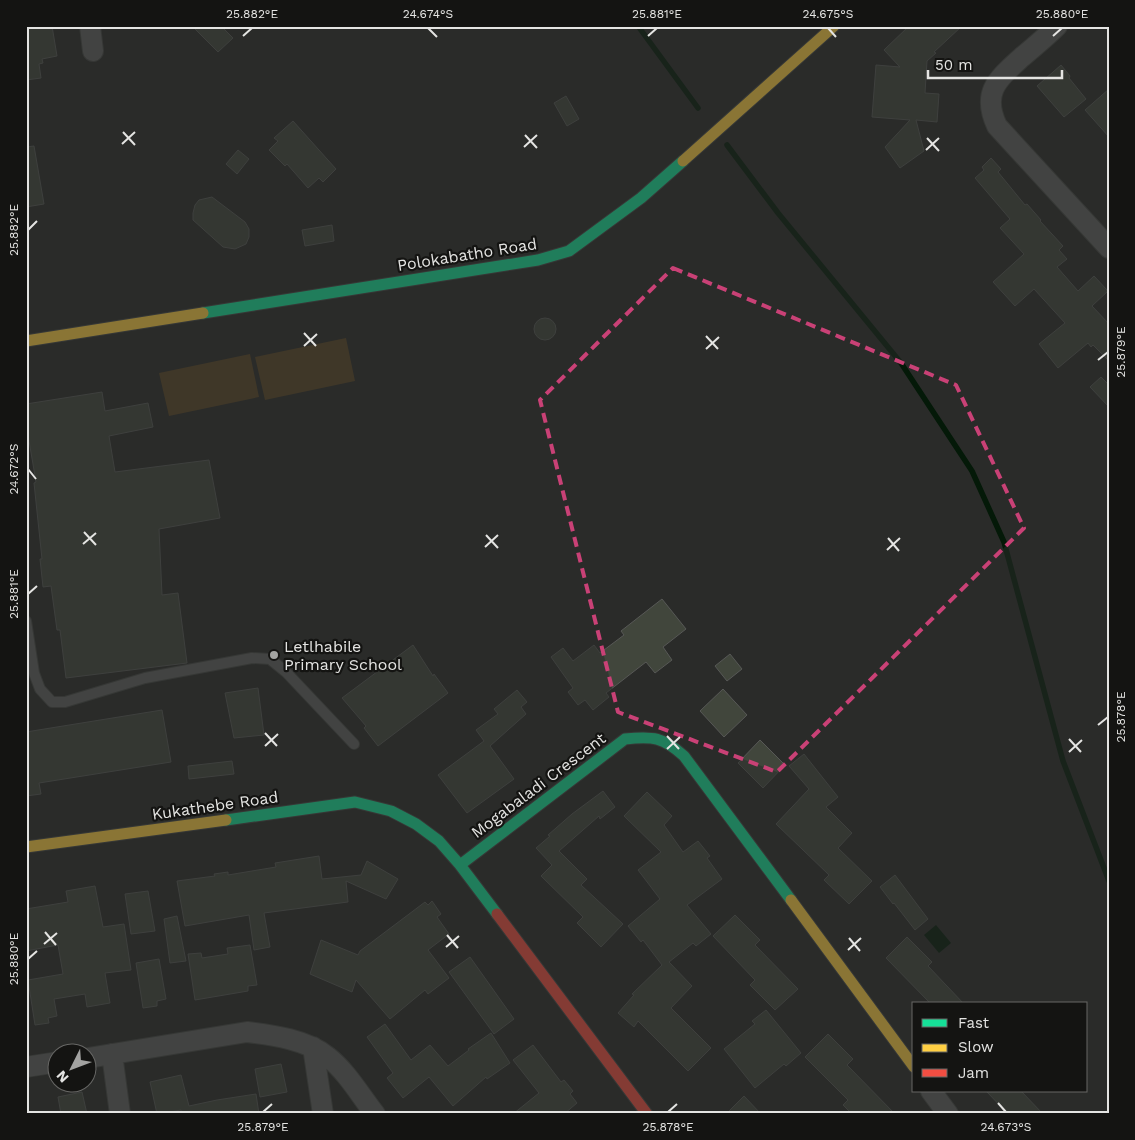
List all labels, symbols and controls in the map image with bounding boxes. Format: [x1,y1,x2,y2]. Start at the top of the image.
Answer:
text: 25.882°E [226,7,278,21]
text: 24.674°S [403,7,453,21]
text: 25.881°E [632,7,682,21]
text: 24.675°S [803,7,853,21]
text: 25.880°E [1036,7,1089,21]
scale bar [928,48,1061,80]
text: 50 m [935,56,972,74]
text: 25.882°E [7,204,21,256]
street label: Polokabatho Road [396,234,538,275]
text: 25.879°E [1114,326,1128,378]
text: 24.672°S [7,444,21,494]
text: 25.881°E [7,569,21,619]
place label: Letlhabile Primary School [284,637,402,674]
marker: Letlhabile Primary School [268,649,280,661]
text: 25.878°E [1114,691,1128,743]
street label: Mogabaladi Crescent [467,729,609,842]
street label: Kukathebe Road [151,787,279,824]
text: 25.880°E [7,932,21,985]
legend [912,1002,1088,1092]
text: Fast [958,1014,990,1032]
text: Slow [958,1038,994,1056]
north arrow [48,1042,98,1092]
text: Jam [958,1064,989,1082]
text: N [53,1067,72,1086]
text: 25.879°E [237,1120,289,1134]
text: 25.878°E [642,1120,694,1134]
text: 24.673°S [981,1120,1031,1134]

